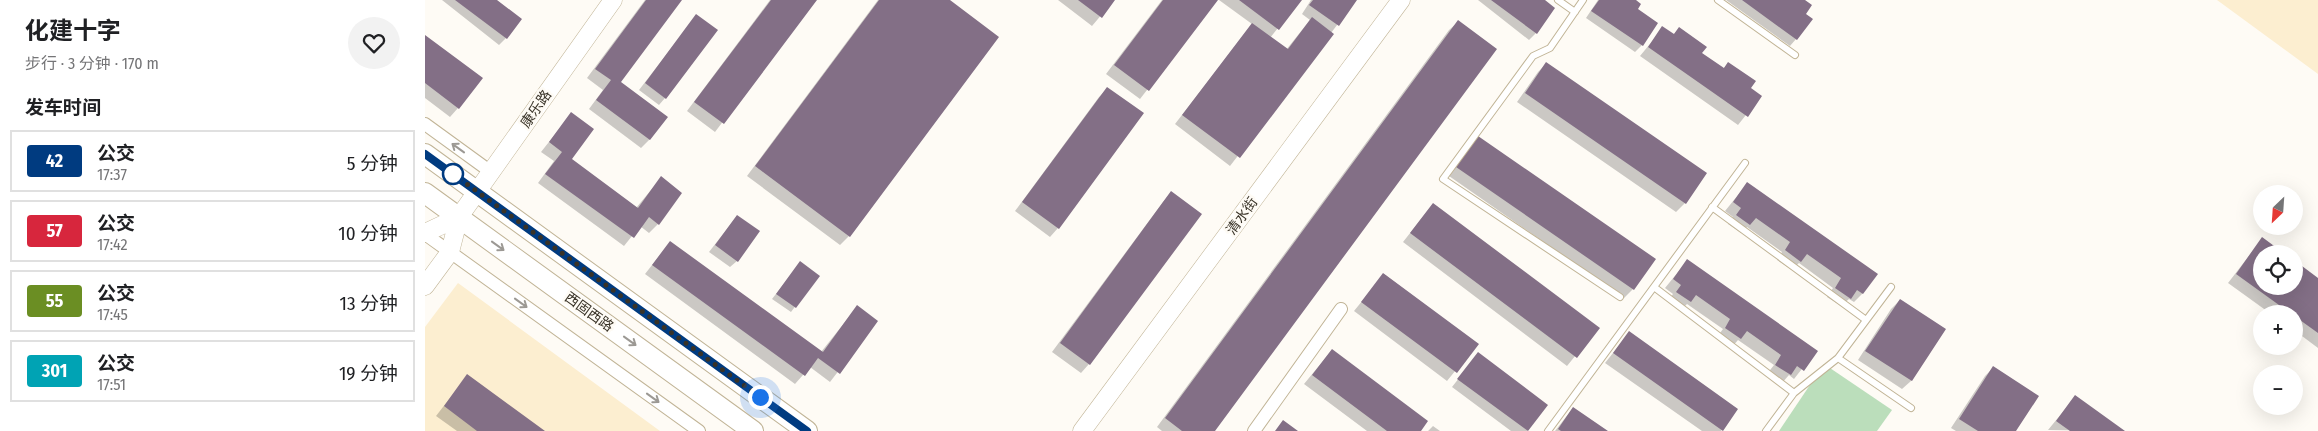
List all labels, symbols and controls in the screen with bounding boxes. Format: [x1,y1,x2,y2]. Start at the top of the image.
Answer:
text: 化建十字 [25,17,121,45]
button: heart [348,17,400,69]
text: 步行 · 3 分钟 · 170 m [25,54,159,73]
street label: 康乐路 [517,87,555,131]
text: 发车时间 [25,96,101,119]
text: 公交 [97,142,135,165]
one-way arrow [451,143,465,153]
text: 42 [46,150,63,172]
text: 5 分钟 [347,152,398,175]
unlabelled marker [442,163,464,185]
text: 17:37 [97,165,127,184]
north arrow [2253,185,2303,235]
map controls [2253,185,2303,415]
street label: 清水街 [1223,194,1261,238]
text: 公交 [97,212,135,235]
text: 57 [46,220,63,242]
text: 10 分钟 [338,222,398,245]
text: 17:42 [97,235,128,254]
one-way arrow [491,241,505,251]
button: locate [2253,245,2303,295]
text: 公交 [97,282,135,305]
street label: 西固西路 [561,289,617,335]
text: 55 [46,290,63,312]
text: 13 分钟 [340,292,398,315]
one-way arrow [514,298,528,308]
text: 17:45 [97,305,128,324]
button: + [2253,305,2303,355]
one-way arrow [623,336,637,346]
text: 公交 [97,352,135,375]
text: 301 [42,360,67,382]
text: 19 分钟 [339,362,398,385]
button: − [2253,365,2303,415]
text: 17:51 [97,375,126,394]
your location [748,385,773,410]
one-way arrow [646,393,660,403]

